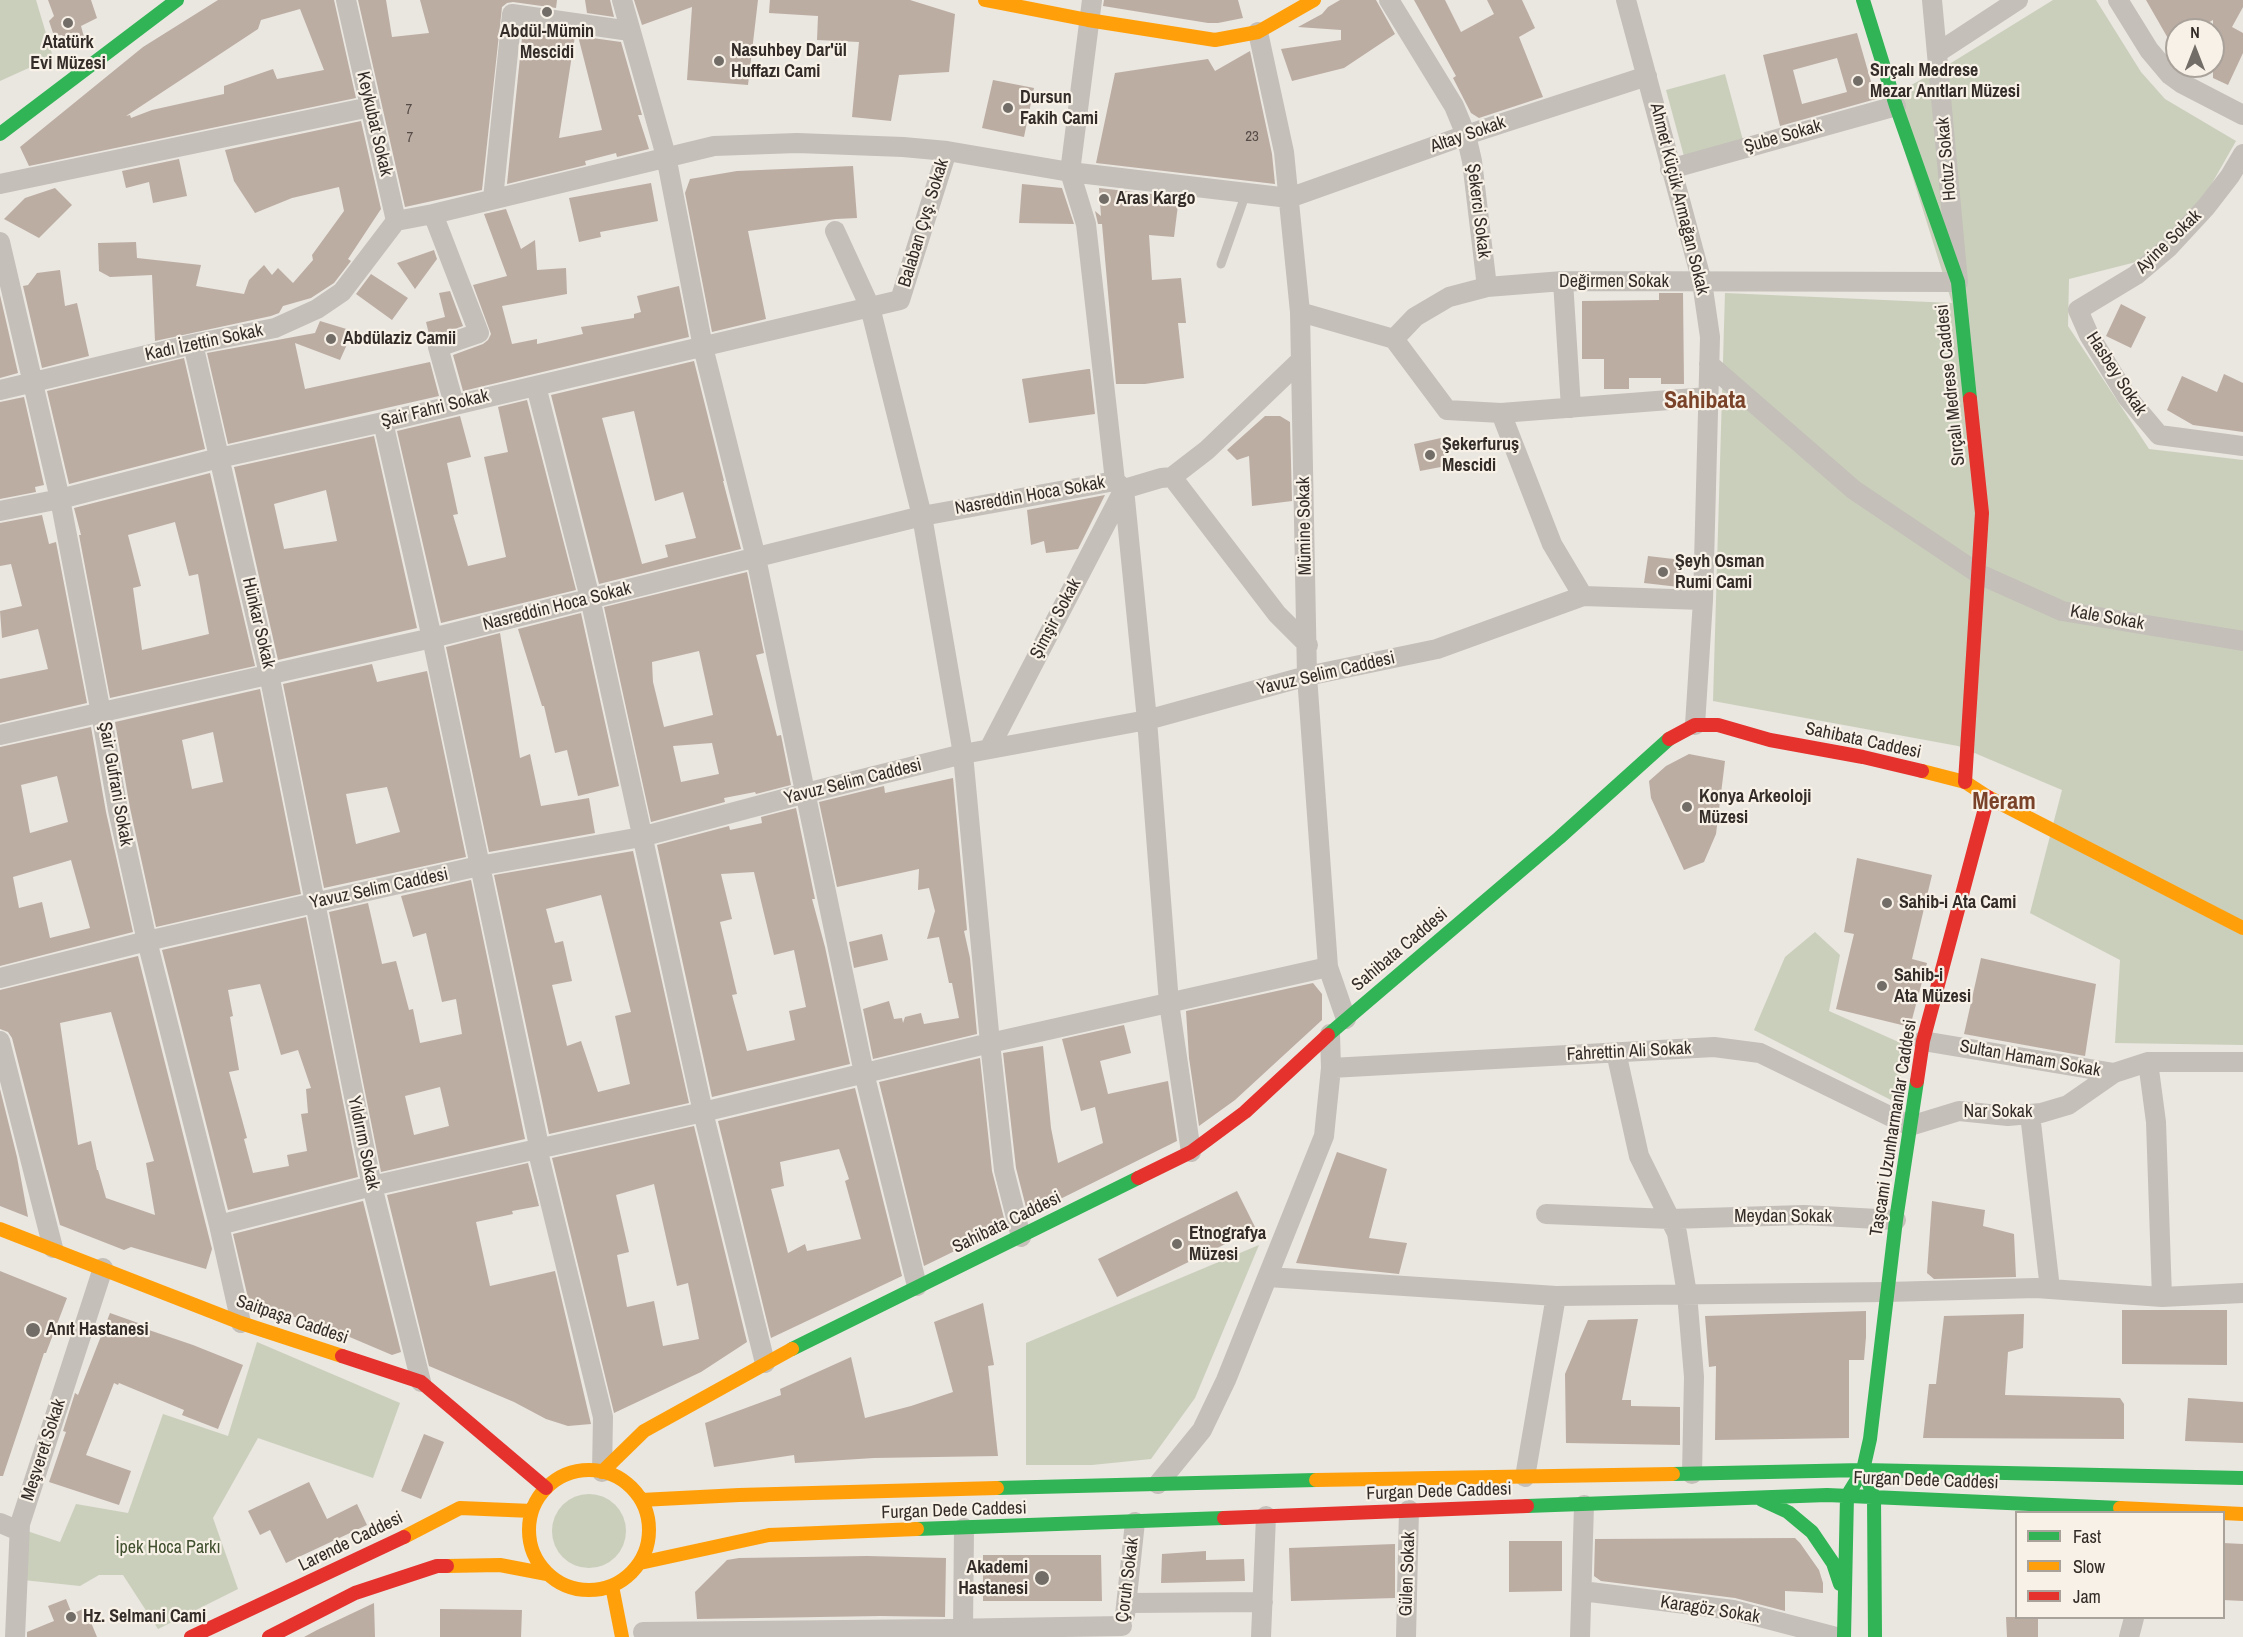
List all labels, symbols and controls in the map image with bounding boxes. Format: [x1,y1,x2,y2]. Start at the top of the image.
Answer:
marker: Abdül-Mümin Mescidi [540,5,554,19]
marker: Atatürk Evi Müzesi [61,16,75,30]
north arrow [2165,18,2225,78]
place label: Abdül-Mümin Mescidi [500,21,594,63]
text: N [2190,21,2200,43]
place label: Atatürk Evi Müzesi [30,32,106,74]
place label: Nasuhbey Dar'ül Huffazı Cami [731,40,847,82]
marker: Nasuhbey Dar'ül Huffazı Cami [712,54,726,68]
place label: Sırçalı Medrese Mezar Anıtları Müzesi [1870,60,2020,103]
street label: Keykubat Sokak [351,70,397,178]
marker: Sırçalı Medrese Mezar Anıtları Müzesi [1851,74,1865,88]
place label: Dursun Fakih Cami [1020,87,1098,130]
house number: 7 [406,101,412,119]
marker: Dursun Fakih Cami [1001,101,1015,115]
street label: Ahmet Küçük Armağan Sokak [1645,101,1713,297]
street label: Altay Sokak [1428,112,1508,158]
street label: Şube Sokak [1742,116,1824,158]
street label: Hotuz Sokak [1933,116,1961,202]
house number: 23 [1245,128,1259,146]
house number: 7 [407,129,413,147]
street label: Balaban Çvş. Sokak [894,156,954,290]
street label: Şekerci Sokak [1461,162,1495,260]
place label: Aras Kargo [1116,188,1196,210]
marker: Aras Kargo [1097,192,1111,206]
street label: Ayine Sokak [2132,206,2206,278]
street label: Değirmen Sokak [1559,271,1669,293]
street label: Sırçalı Medrese Caddesi [1932,303,1970,467]
street label: Kadı İzettin Sokak [143,320,265,366]
place label: Abdülaziz Camii [343,328,456,350]
street label: Hasbey Sokak [2081,328,2151,420]
marker: Abdülaziz Camii [324,332,338,346]
street label: Şair Fahri Sokak [379,385,491,433]
district label: Sahibata [1664,388,1746,416]
place label: Şekerfuruş Mescidi [1442,434,1519,476]
marker: Şekerfuruş Mescidi [1423,448,1437,462]
street label: Nasreddin Hoca Sokak [953,472,1107,520]
street label: Mümine Sokak [1293,477,1317,575]
place label: Şeyh Osman Rumi Cami [1675,551,1764,594]
marker: Şeyh Osman Rumi Cami [1656,565,1670,579]
street label: Hünkar Sokak [237,575,279,671]
street label: Şimşir Sokak [1026,575,1086,663]
street label: Nasreddin Hoca Sokak [481,578,633,636]
street label: Kale Sokak [2068,601,2146,635]
street label: Yavuz Selim Caddesi [1255,648,1397,700]
street label: Sahibata Caddesi [1803,718,1923,764]
street label: Şair Gufrani Sokak [93,720,137,848]
street label: Yavuz Selim Caddesi [782,754,924,810]
place label: Konya Arkeoloji Müzesi [1699,786,1811,828]
district label: Meram [1972,789,2036,817]
marker: Konya Arkeoloji Müzesi [1680,800,1694,814]
street label: Yavuz Selim Caddesi [308,864,450,914]
place label: Sahib-i Ata Cami [1899,892,2016,914]
marker: Sahib-i Ata Cami [1880,896,1894,910]
street label: Sahibata Caddesi [1348,904,1452,996]
place label: Sahib-i Ata Müzesi [1894,965,1971,1008]
marker: Sahib-i Ata Müzesi [1875,979,1889,993]
street label: Taşcami Uzunharmanlar Caddesi [1866,1018,1922,1238]
street label: Sultan Hamam Sokak [1958,1036,2102,1082]
street label: Fahrettin Ali Sokak [1566,1038,1692,1066]
street label: Yıldırım Sokak [343,1094,383,1192]
street label: Nar Sokak [1964,1101,2032,1123]
street label: Sahibata Caddesi [949,1187,1065,1259]
street label: Meydan Sokak [1734,1206,1832,1228]
place label: Etnografya Müzesi [1189,1223,1266,1266]
marker: Etnografya Müzesi [1170,1237,1184,1251]
street label: Saitpaşa Caddesi [233,1291,351,1349]
place label: Anıt Hastanesi [46,1319,149,1341]
marker: Anıt Hastanesi [24,1321,42,1339]
street label: Meşveret Sokak [17,1396,71,1504]
street label: Furgan Dede Caddesi [1853,1468,1999,1494]
street label: Furgan Dede Caddesi [1366,1479,1512,1505]
street label: Furgan Dede Caddesi [881,1498,1027,1524]
street label: Larende Caddesi [295,1507,407,1577]
legend [2015,1511,2225,1619]
text: Fast [2073,1524,2101,1549]
street label: Gülen Sokak [1396,1531,1420,1617]
street label: Çoruh Sokak [1112,1536,1144,1624]
park label: İpek Hoca Parkı [115,1537,221,1559]
text: Slow [2073,1554,2105,1579]
place label: Akademi Hastanesi [958,1557,1028,1600]
marker: Akademi Hastanesi [1033,1569,1051,1587]
text: Jam [2073,1584,2101,1609]
street label: Karagöz Sokak [1659,1592,1761,1628]
place label: Hz. Selmani Cami [83,1606,206,1628]
marker: Hz. Selmani Cami [64,1610,78,1624]

